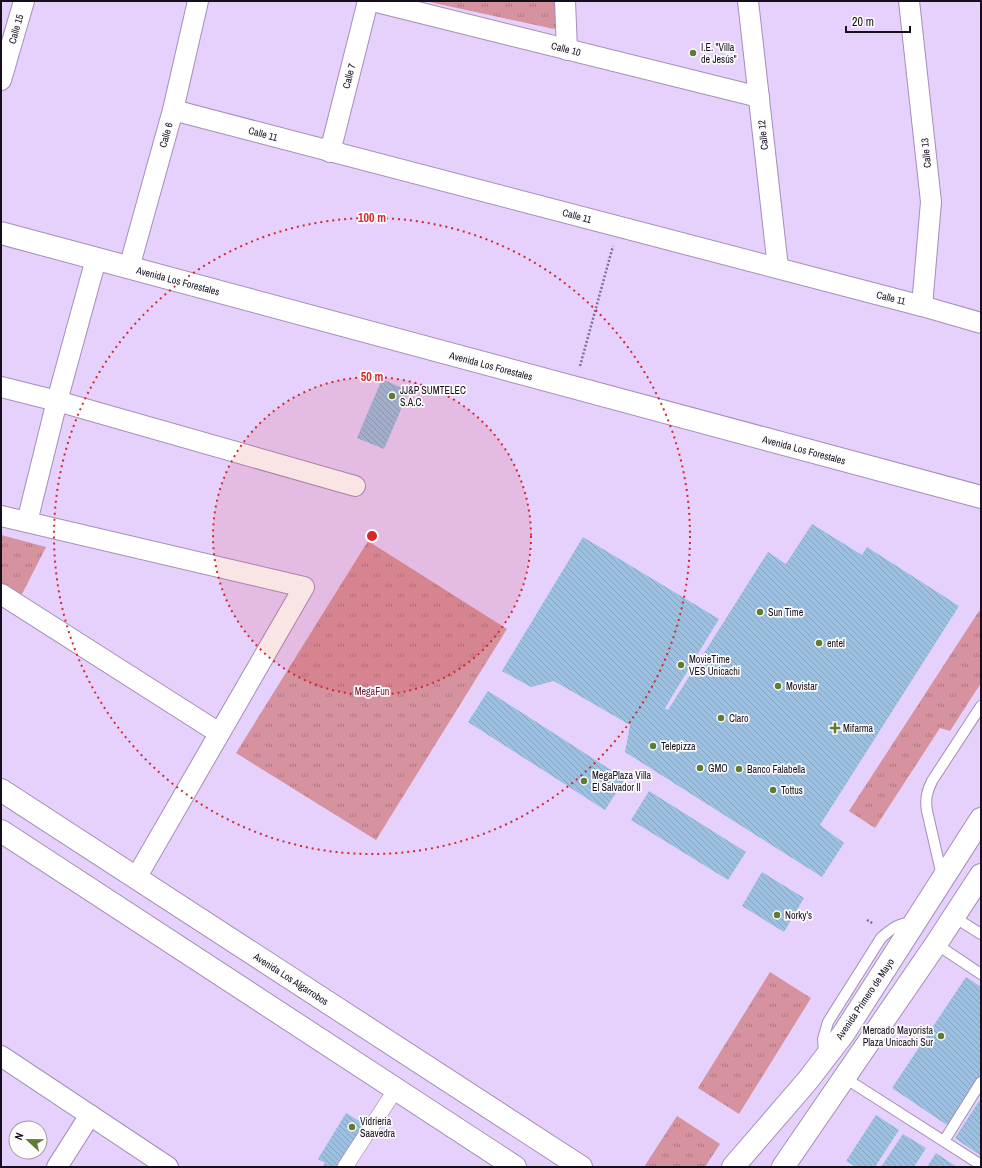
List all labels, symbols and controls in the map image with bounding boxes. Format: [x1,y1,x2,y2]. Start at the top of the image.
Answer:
scale bar [846,8,910,34]
street label: Calle 15 [6,12,27,45]
text: 20 m [852,14,874,30]
street label: Calle 10 [550,39,583,59]
place label: I.E. "Villa de Jesús" [701,41,737,66]
marker: I.E. "Villa de Jesús" [688,48,698,58]
street label: Calle 7 [340,62,358,90]
street label: Calle 12 [755,119,771,151]
street label: Calle 6 [156,121,176,149]
street label: Calle 11 [247,124,279,144]
street label: Calle 13 [918,137,934,169]
street label: Calle 11 [561,206,593,226]
text: 100 m [358,210,386,226]
street label: Avenida Los Forestales [134,263,221,298]
street label: Calle 11 [875,288,907,308]
street label: Avenida Los Forestales [447,348,534,383]
text: 50 m [361,369,383,385]
place label: JJ&P SUMTELEC S.A.C. [400,384,466,409]
marker: JJ&P SUMTELEC S.A.C. [387,391,397,401]
street label: Avenida Los Forestales [760,432,847,467]
centre of rings [365,529,379,543]
place label: Sun Time [768,606,804,619]
marker: Sun Time [755,607,765,617]
place label: entel [827,637,845,650]
marker: entel [814,638,824,648]
place label: MovieTime VES Unicachi [689,653,740,678]
marker: MovieTime VES Unicachi [676,660,686,670]
place label: Movistar [786,680,818,693]
marker: Movistar [773,681,783,691]
park label: MegaFun [355,685,389,698]
place label: Claro [729,712,749,725]
marker: Claro [716,713,726,723]
place label: Mifarma [843,722,874,735]
marker: Mifarma [830,723,840,733]
place label: Telepizza [661,740,696,753]
marker: Telepizza [648,741,658,751]
place label: GMO [708,762,728,775]
marker: GMO [695,763,705,773]
place label: Banco Falabella [747,763,806,776]
marker: Banco Falabella [734,764,744,774]
place label: MegaPlaza Villa El Salvador II [592,769,652,794]
marker: MegaPlaza Villa El Salvador II [579,776,589,786]
place label: Tottus [781,784,803,797]
marker: Tottus [768,785,778,795]
place label: Norky's [785,909,812,922]
marker: Norky's [772,910,782,920]
street label: Avenida Los Algarrobos [250,949,331,1008]
street label: Avenida Primero de Mayo [832,956,897,1043]
place label: Mercado Mayorista Plaza Unicachi Sur [863,1024,933,1049]
marker: Mercado Mayorista Plaza Unicachi Sur [936,1031,946,1041]
place label: Vidrieria Saavedra [360,1115,396,1140]
north arrow [8,1120,48,1160]
marker: Vidrieria Saavedra [347,1122,357,1132]
text: N [11,1131,26,1142]

